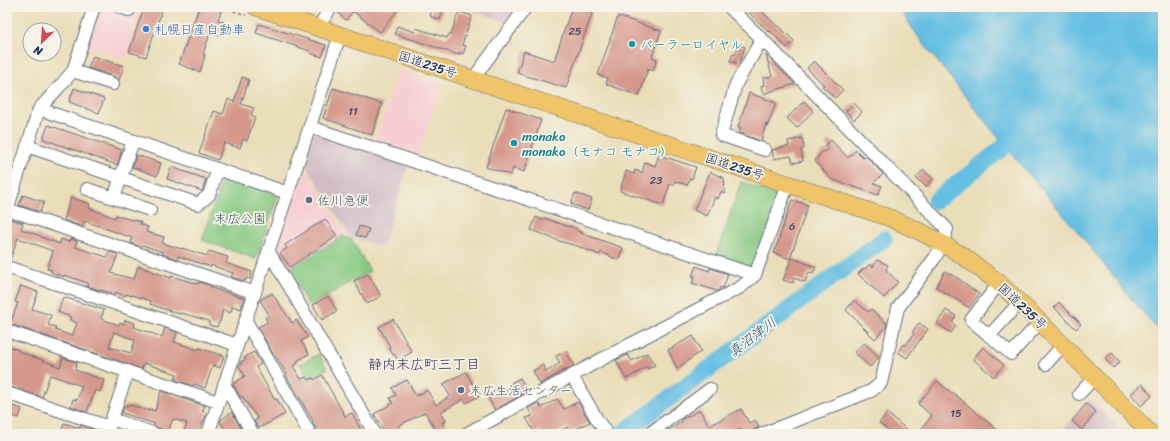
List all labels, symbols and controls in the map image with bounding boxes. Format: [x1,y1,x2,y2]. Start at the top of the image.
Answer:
place label: 札幌日産自動車 [154,18,245,41]
north arrow [22,22,62,62]
house number: 25 [568,22,582,41]
marker: 札幌日産自動車 [141,24,151,34]
place label: パーラーロイヤル [640,33,743,56]
marker: パーラーロイヤル [627,39,637,49]
text: N [30,40,46,61]
street label: 国道235号 [395,44,461,85]
house number: 11 [348,102,358,121]
place label: monako monako（モナコ モナコ） [522,125,673,163]
marker: monako monako（モナコ モナコ） [509,138,519,148]
street label: 国道235号 [702,146,768,187]
house number: 23 [650,171,662,190]
place label: 佐川急便 [317,189,369,212]
marker: 佐川急便 [304,195,314,205]
park label: 末広公園 [214,207,266,230]
house number: 6 [789,217,795,236]
street label: 国道235号 [992,277,1053,336]
water label: 真沼津川 [722,311,782,364]
district label: 静内末広町三丁目 [368,352,480,377]
place label: 末広生活センター [469,379,572,402]
marker: 末広生活センター [456,385,466,395]
house number: 15 [950,404,962,423]

